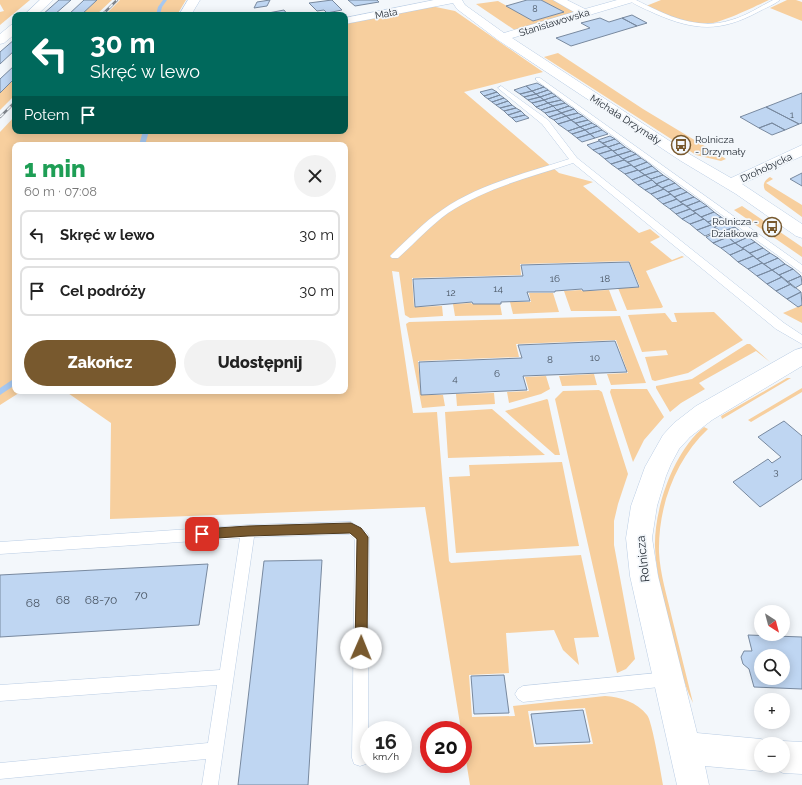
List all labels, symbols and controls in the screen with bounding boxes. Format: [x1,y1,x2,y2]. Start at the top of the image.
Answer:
house number: 8 [532,4,538,14]
street label: Mała [374,6,398,21]
street label: Stanisławowska [518,7,591,38]
text: 30 m [90,27,156,60]
icon: left [24,28,76,80]
text: Skręć w lewo [90,61,200,82]
street label: Michała Drzymały [588,92,664,147]
icon: arrive [77,104,99,126]
text: Potem [24,106,69,124]
house number: 1 [790,110,794,120]
bus stop icon: Rolnicza - Drzymały [670,134,692,156]
place label: Rolnicza - Drzymały [695,134,746,157]
street label: Drohobycka [739,151,794,184]
text: 1 min [24,154,86,183]
button: close [294,155,336,197]
text: 60 m · 07:08 [24,184,97,199]
place label: Rolnicza - Działkowa [711,216,758,239]
bus stop icon: Rolnicza - Działkowa [761,216,783,238]
icon: left [26,224,48,246]
text: Skręć w lewo [60,226,155,244]
text: 30 m [299,226,334,244]
house number: 16 [550,273,560,284]
house number: 18 [600,273,610,284]
icon: arrive [26,280,48,302]
text: Cel podróży [60,282,146,300]
text: 30 m [299,282,334,300]
house number: 14 [493,283,503,294]
house number: 12 [446,287,456,298]
button: Zakończ [24,340,176,386]
button: Udostępnij [184,340,336,386]
house number: 10 [590,352,600,363]
house number: 8 [547,354,553,365]
house number: 6 [494,368,500,379]
house number: 4 [452,373,458,384]
house number: 3 [773,466,779,477]
pin [185,517,219,551]
icon: arrive [191,523,213,545]
street label: Rolnicza [634,535,652,583]
house number: 70 [134,588,148,602]
house number: 68 [56,593,70,607]
house number: 68-70 [85,593,117,607]
house number: 68 [26,596,40,610]
north arrow [754,605,790,641]
map controls [754,605,790,773]
position arrow [340,627,382,669]
button: search [754,649,790,685]
button: + [754,693,790,729]
speed limit sign: 20 [420,721,472,773]
text: 16 [375,730,397,754]
button: − [754,737,790,773]
text: km/h [373,751,399,762]

